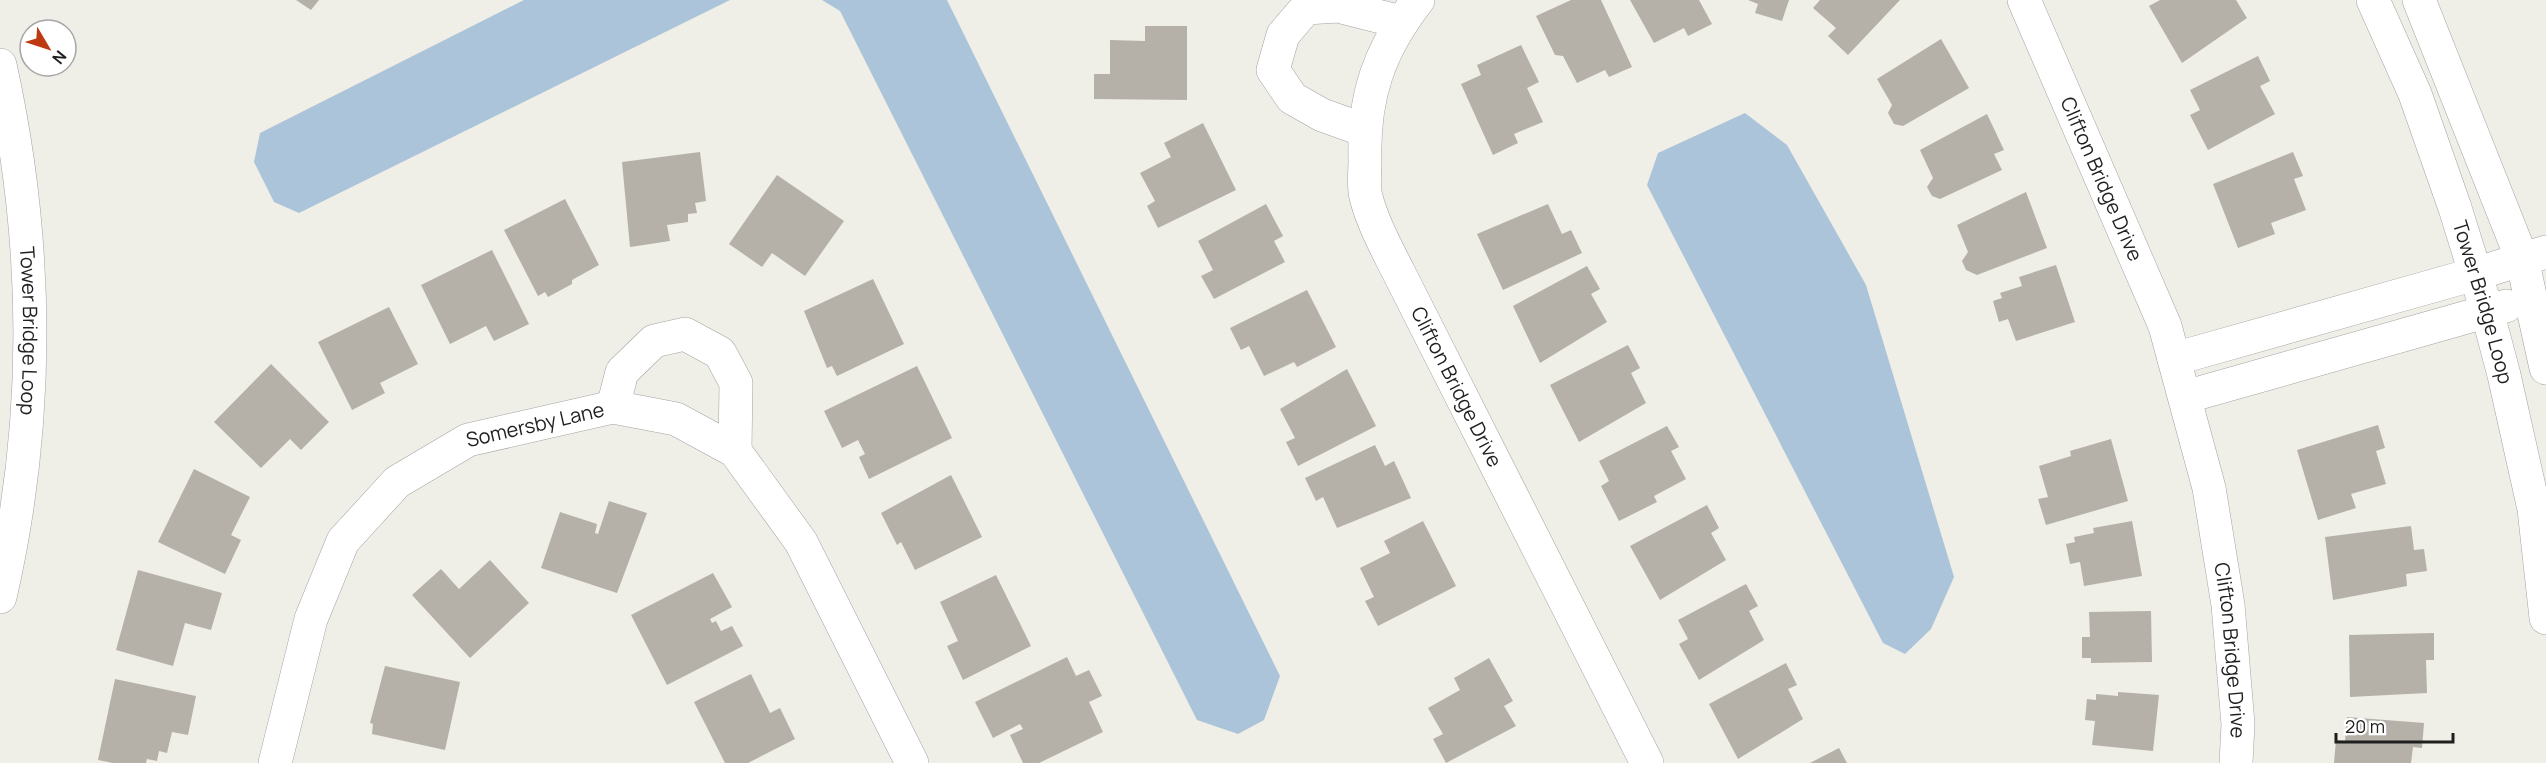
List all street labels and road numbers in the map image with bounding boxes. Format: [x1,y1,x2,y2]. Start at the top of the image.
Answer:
street label: Clifton Bridge Drive [2054,92,2149,265]
street label: Tower Bridge Loop [2447,217,2520,386]
street label: Tower Bridge Loop [14,245,44,416]
street label: Clifton Bridge Drive [1405,302,1509,471]
street label: Somersby Lane [463,395,607,453]
street label: Clifton Bridge Drive [2208,560,2252,739]

